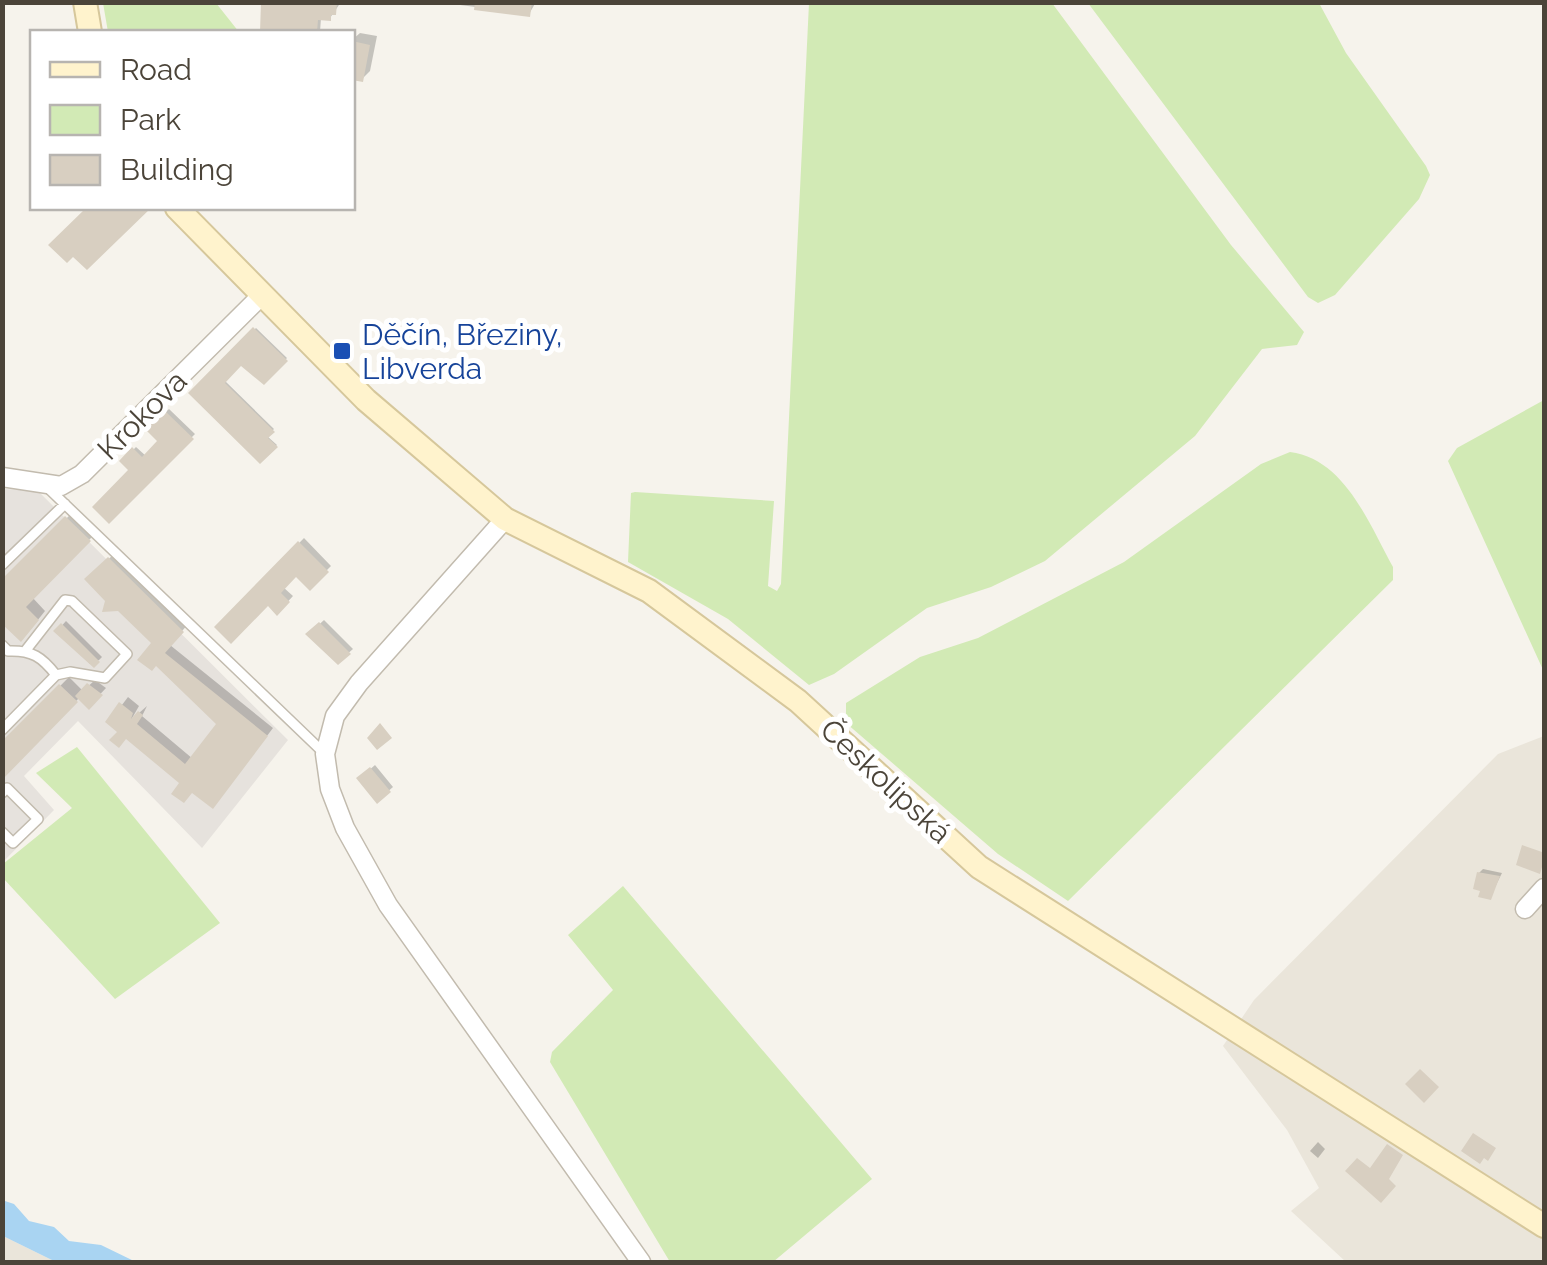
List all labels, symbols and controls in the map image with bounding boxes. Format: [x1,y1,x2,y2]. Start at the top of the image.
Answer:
legend [30,30,355,210]
text: Road [120,52,192,87]
text: Park [120,102,181,137]
text: Building [120,152,234,187]
place label: Děčín, Březiny, Libverda [362,317,563,386]
marker: Děčín, Březiny, Libverda [331,340,353,362]
street label: Krokova [90,363,194,467]
street label: Českolipská [814,712,958,850]

